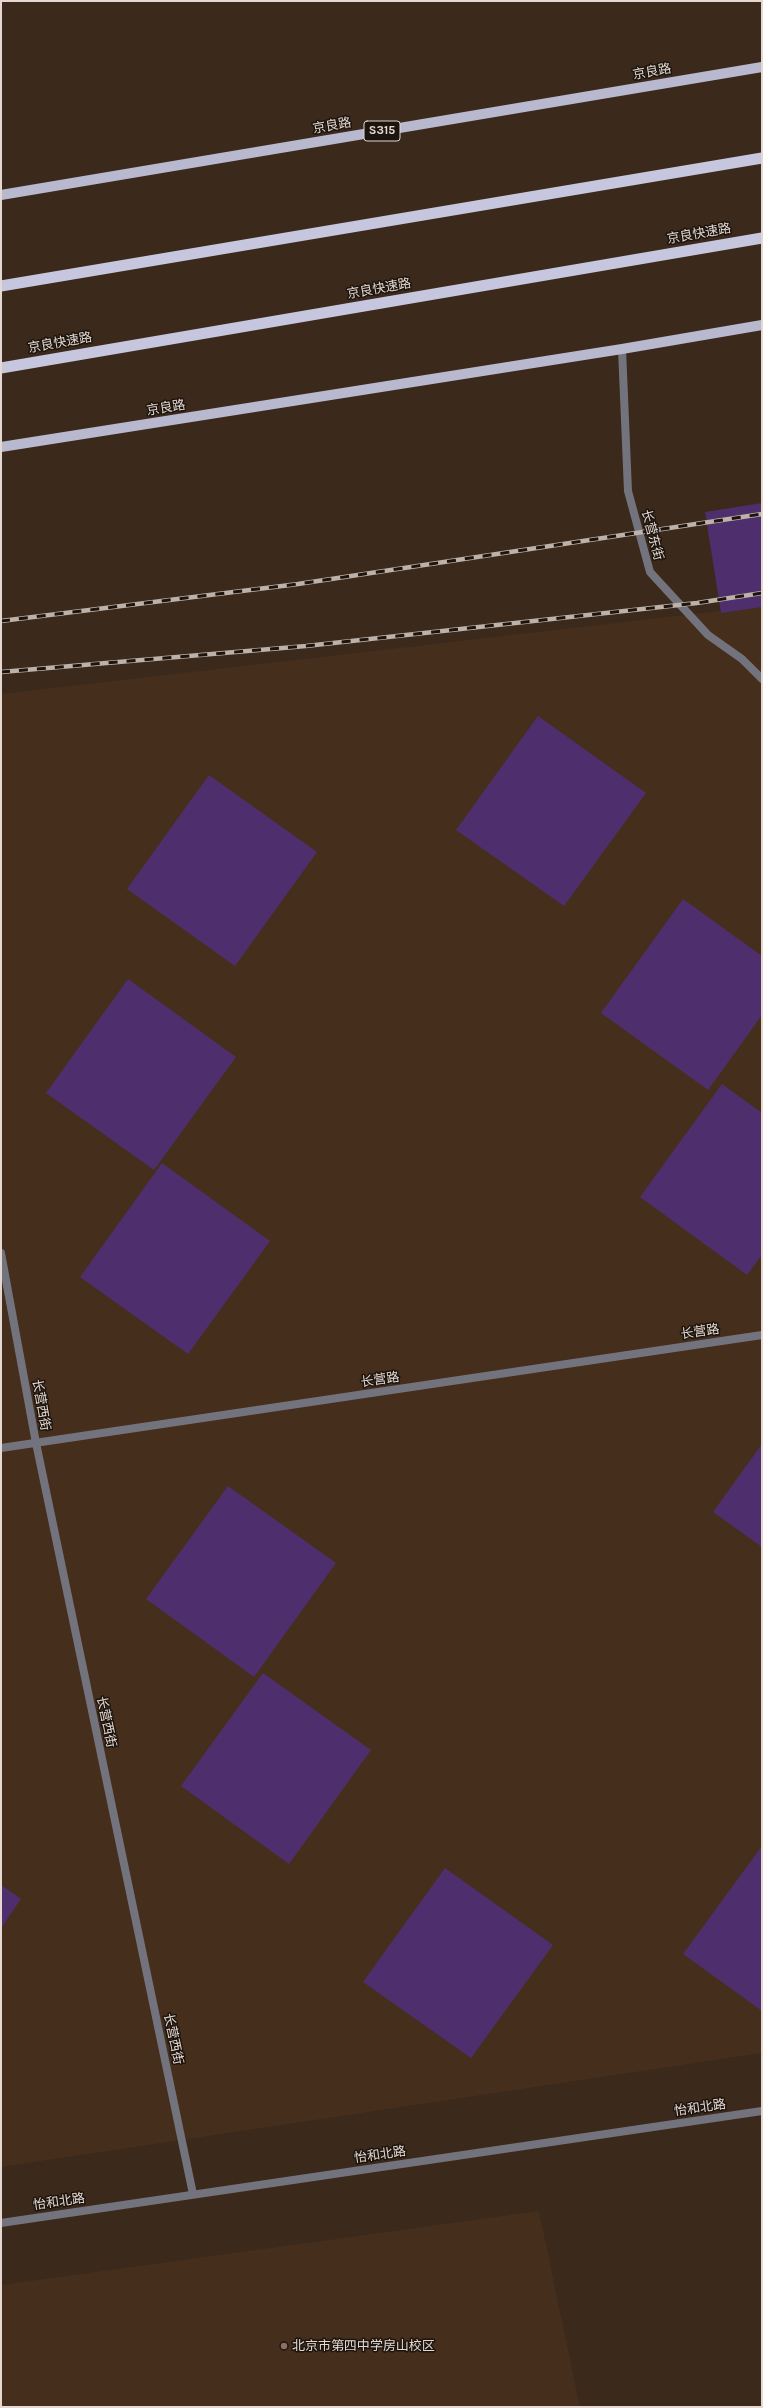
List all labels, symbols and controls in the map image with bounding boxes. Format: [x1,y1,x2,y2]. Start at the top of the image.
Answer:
street label: 京良路 [631,61,673,83]
street label: 京良路 [311,115,353,137]
road number: S315 [364,121,400,141]
street label: 京良快速路 [666,221,732,247]
street label: 京良快速路 [346,276,412,302]
street label: 京良快速路 [27,330,93,356]
street label: 京良路 [146,397,186,419]
street label: 长营东街 [638,508,666,562]
street label: 长营路 [680,1322,720,1342]
street label: 长营路 [360,1370,400,1390]
street label: 长营西街 [29,1378,53,1432]
street label: 长营西街 [93,1695,119,1749]
street label: 长营西街 [160,2012,186,2066]
street label: 怡和北路 [673,2097,727,2119]
street label: 怡和北路 [353,2144,407,2166]
street label: 怡和北路 [32,2191,86,2213]
place label: 北京市第四中学房山校区 [292,2338,435,2354]
marker: 北京市第四中学房山校区 [279,2341,289,2351]

